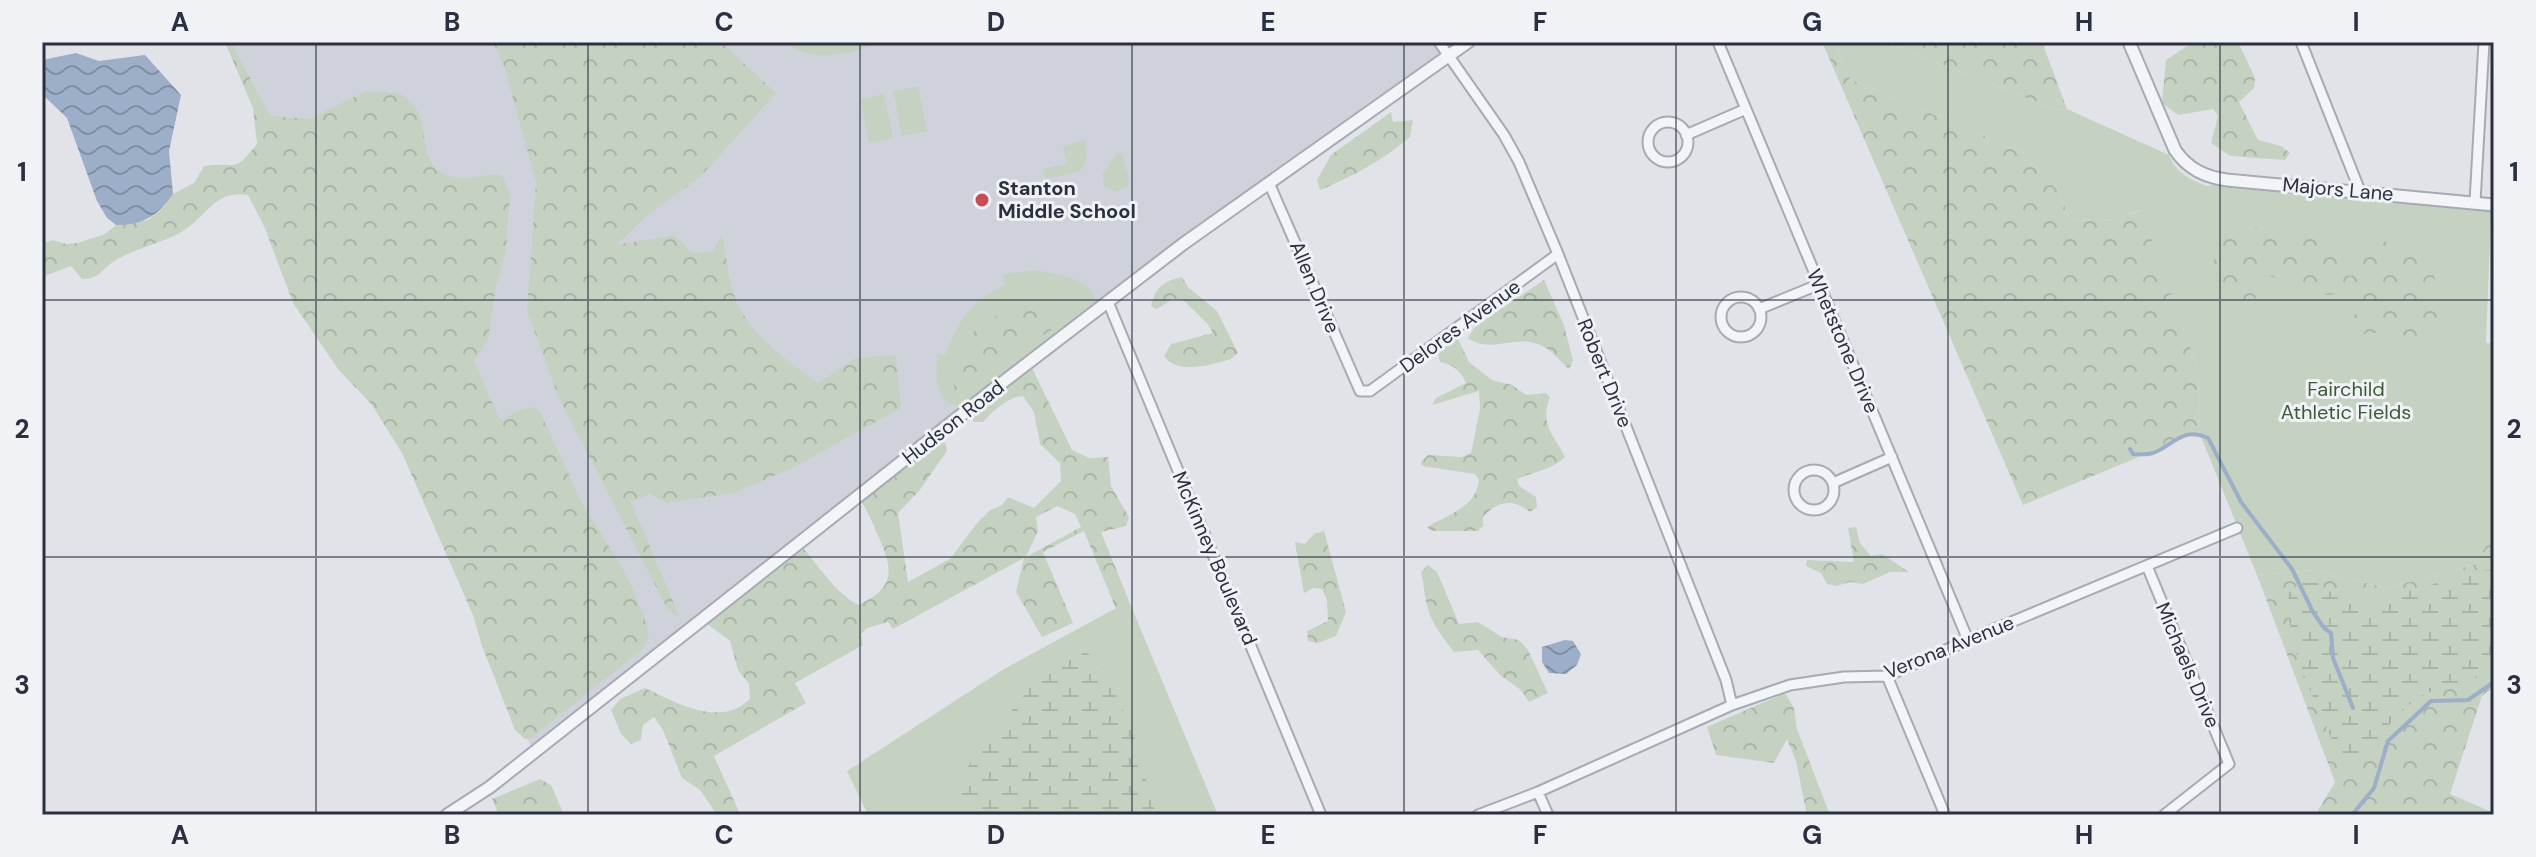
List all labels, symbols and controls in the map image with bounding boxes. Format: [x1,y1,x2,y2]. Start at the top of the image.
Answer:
text: A [171,5,189,39]
text: B [444,5,460,39]
text: C [714,5,734,39]
text: D [987,5,1005,39]
text: E [1260,5,1276,39]
text: F [1533,5,1547,39]
text: G [1802,5,1822,39]
text: H [2075,5,2093,39]
text: I [2352,5,2360,39]
text: 1 [17,155,27,189]
text: 1 [2509,155,2519,189]
street label: Majors Lane [2281,171,2395,207]
place label: Stanton Middle School [998,175,1136,224]
marker: Stanton Middle School [973,191,991,209]
street label: Allen Drive [1284,237,1346,337]
street label: Whetstone Drive [1801,265,1885,417]
street label: Delores Avenue [1394,273,1526,379]
street label: Robert Drive [1571,315,1639,431]
street label: Hudson Road [897,374,1009,470]
park label: Fairchild Athletic Fields [2281,376,2411,425]
text: 2 [14,412,30,446]
text: 2 [2506,412,2522,446]
street label: McKinney Boulevard [1167,467,1263,649]
street label: Michaels Drive [2150,598,2226,732]
street label: Verona Avenue [1880,609,2018,685]
text: 3 [14,668,30,702]
text: 3 [2506,668,2522,702]
text: A [171,818,189,852]
text: B [444,818,460,852]
text: C [714,818,734,852]
text: D [987,818,1005,852]
text: E [1260,818,1276,852]
text: F [1533,818,1547,852]
text: G [1802,818,1822,852]
text: H [2075,818,2093,852]
text: I [2352,818,2360,852]

